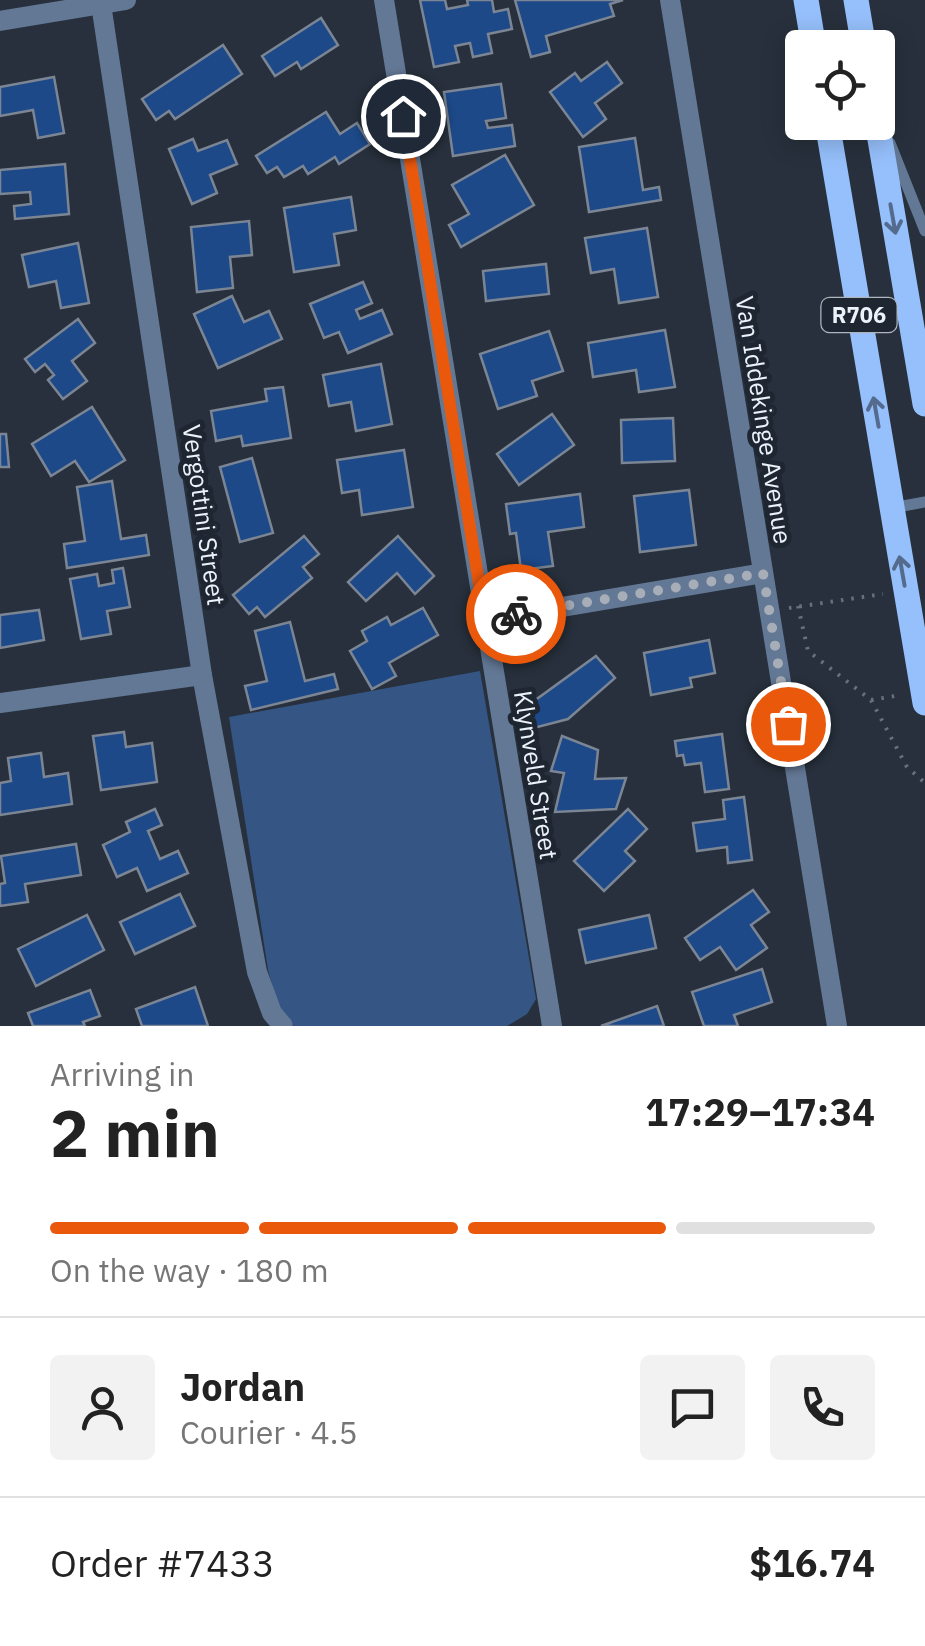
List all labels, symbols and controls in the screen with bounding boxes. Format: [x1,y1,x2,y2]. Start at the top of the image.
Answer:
map controls [785,30,895,140]
button: locate [785,30,895,140]
pin [361,74,446,159]
icon: home [376,89,431,144]
one-way arrow [884,202,903,234]
street label: Van Iddekinge Avenue [729,294,800,546]
road number: R706 [822,298,896,332]
one-way arrow [866,396,885,429]
street label: Vergottini Street [175,422,234,608]
one-way arrow [892,555,911,587]
courier [466,564,566,664]
icon: bike [489,587,544,642]
pin [746,682,831,767]
street label: Klynveld Street [507,688,566,862]
icon: bag [761,697,816,752]
text: Arriving in [50,1053,195,1095]
text: 17:29–17:34 [645,1087,875,1136]
text: 2 min [50,1090,220,1175]
text: On the way · 180 m [50,1249,329,1291]
button: person [50,1355,155,1460]
button: chat [640,1355,745,1460]
button: phone [770,1355,875,1460]
text: Jordan [180,1362,305,1411]
text: Courier · 4.5 [180,1411,358,1453]
text: Order #7433 [50,1538,275,1587]
text: $16.74 [749,1538,875,1587]

